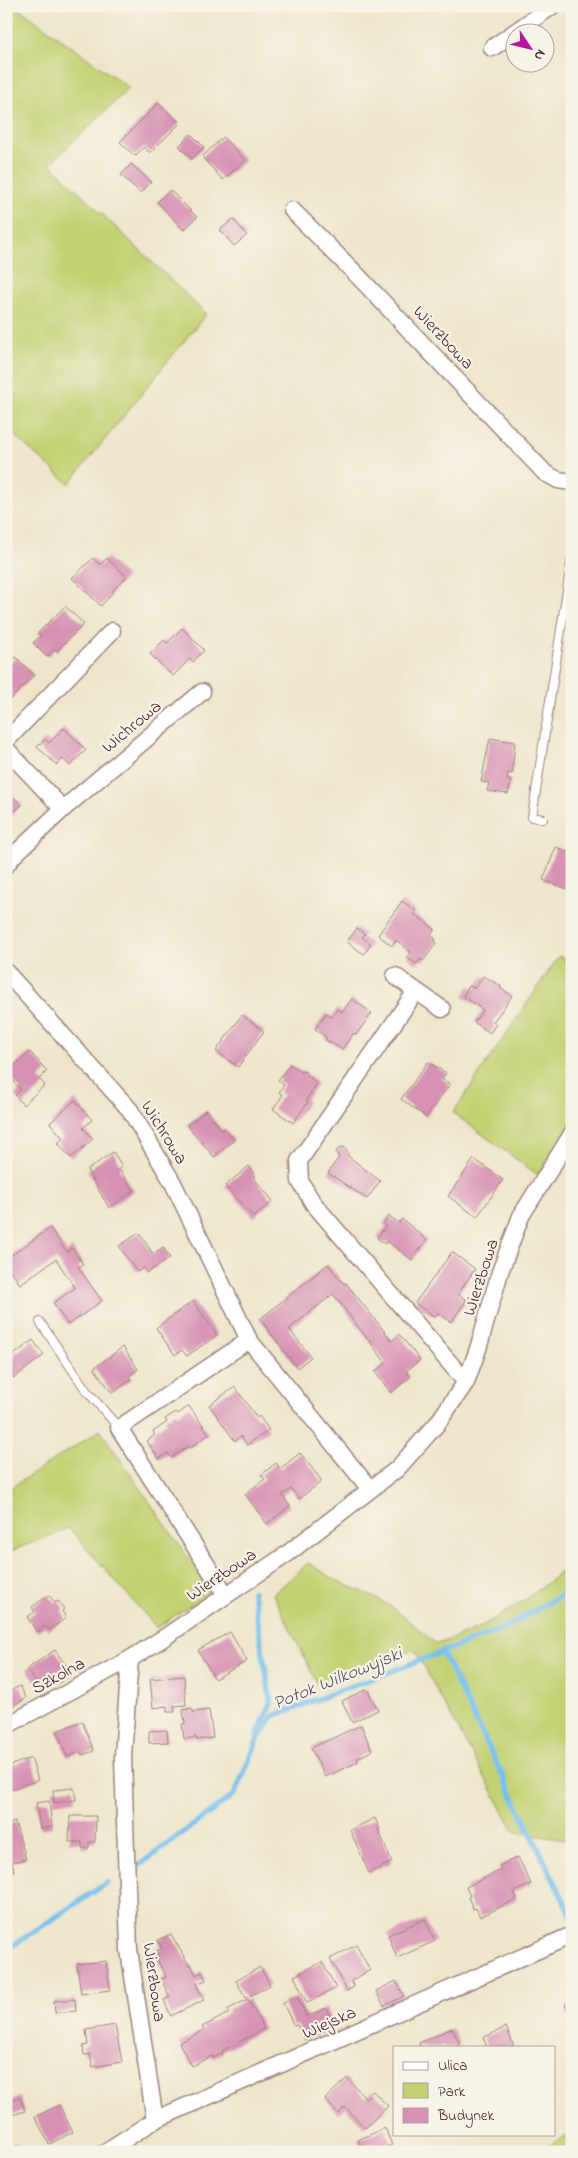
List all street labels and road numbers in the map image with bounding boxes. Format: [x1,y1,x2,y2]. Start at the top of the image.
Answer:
street label: Wierzbowa [406,300,479,376]
street label: Wichrowa [97,695,168,760]
street label: Wichrowa [133,1096,193,1170]
street label: Wierzbowa [457,1236,507,1320]
street label: Wierzbowa [182,1543,262,1609]
street label: Szkolna [28,1651,90,1702]
street label: Wierzbowa [135,1941,171,2024]
street label: Wiejska [299,2000,361,2047]

